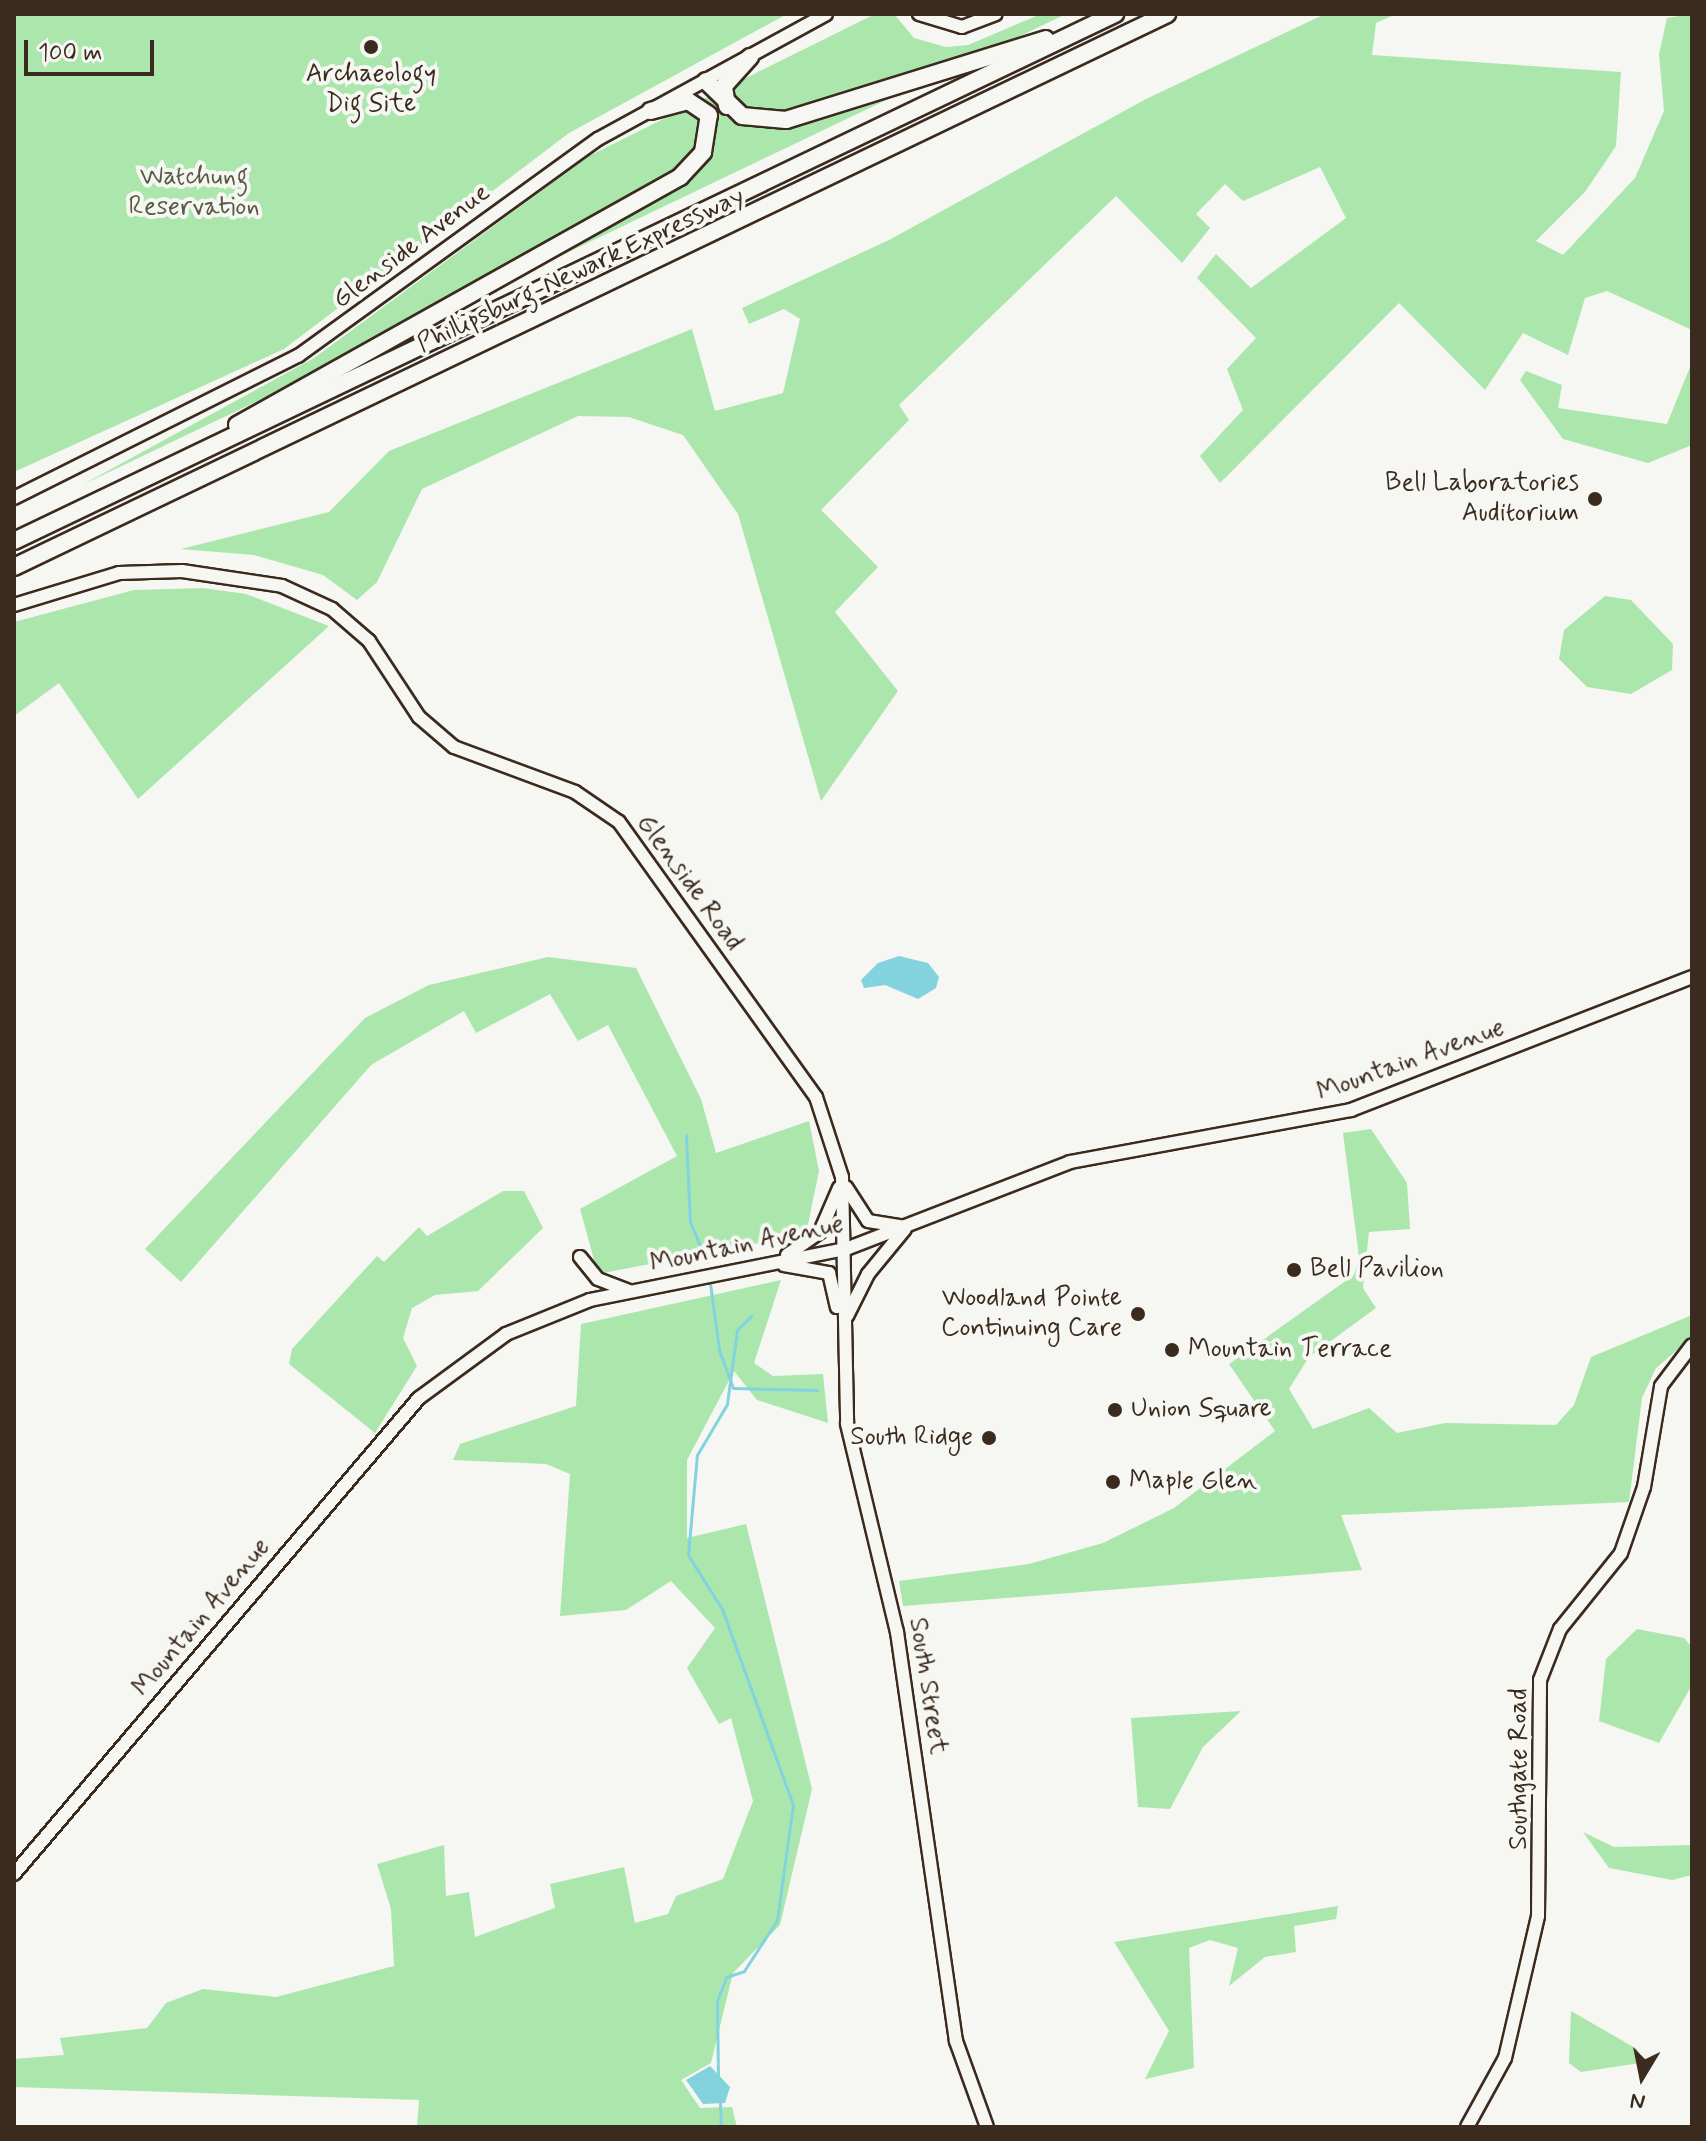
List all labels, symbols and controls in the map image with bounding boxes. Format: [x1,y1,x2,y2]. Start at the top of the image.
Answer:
scale bar [28,24,158,74]
text: 100 m [38,38,102,69]
marker: Archaeology Dig Site [362,38,380,56]
place label: Archaeology Dig Site [306,59,436,120]
park label: Watchung Reservation [128,162,260,224]
street label: Glenside Avenue [327,178,497,316]
street label: Phillipsburg-Newark Expressway [408,179,754,363]
place label: Bell Laboratories Auditorium [1385,468,1579,530]
marker: Bell Laboratories Auditorium [1586,490,1604,508]
street label: Glenside Road [630,809,748,957]
street label: Mountain Avenue [1315,1013,1507,1109]
street label: Mountain Avenue [650,1210,844,1280]
place label: Bell Pavilion [1310,1254,1444,1286]
marker: Bell Pavilion [1285,1261,1303,1279]
place label: Woodland Pointe Continuing Care [941,1283,1122,1344]
marker: Woodland Pointe Continuing Care [1129,1305,1147,1323]
place label: Mountain Terrace [1188,1334,1380,1366]
marker: Mountain Terrace [1163,1341,1181,1359]
place label: Union Square [1131,1394,1275,1426]
marker: Union Square [1106,1401,1124,1419]
place label: South Ridge [850,1422,973,1454]
marker: South Ridge [980,1429,998,1447]
place label: Maple Glen [1129,1466,1258,1498]
marker: Maple Glen [1104,1473,1122,1491]
street label: Mountain Avenue [128,1534,276,1702]
street label: South Street [901,1615,953,1757]
street label: Southgate Road [1504,1689,1536,1849]
north arrow [1602,2037,1682,2117]
text: N [1628,2086,1647,2116]

